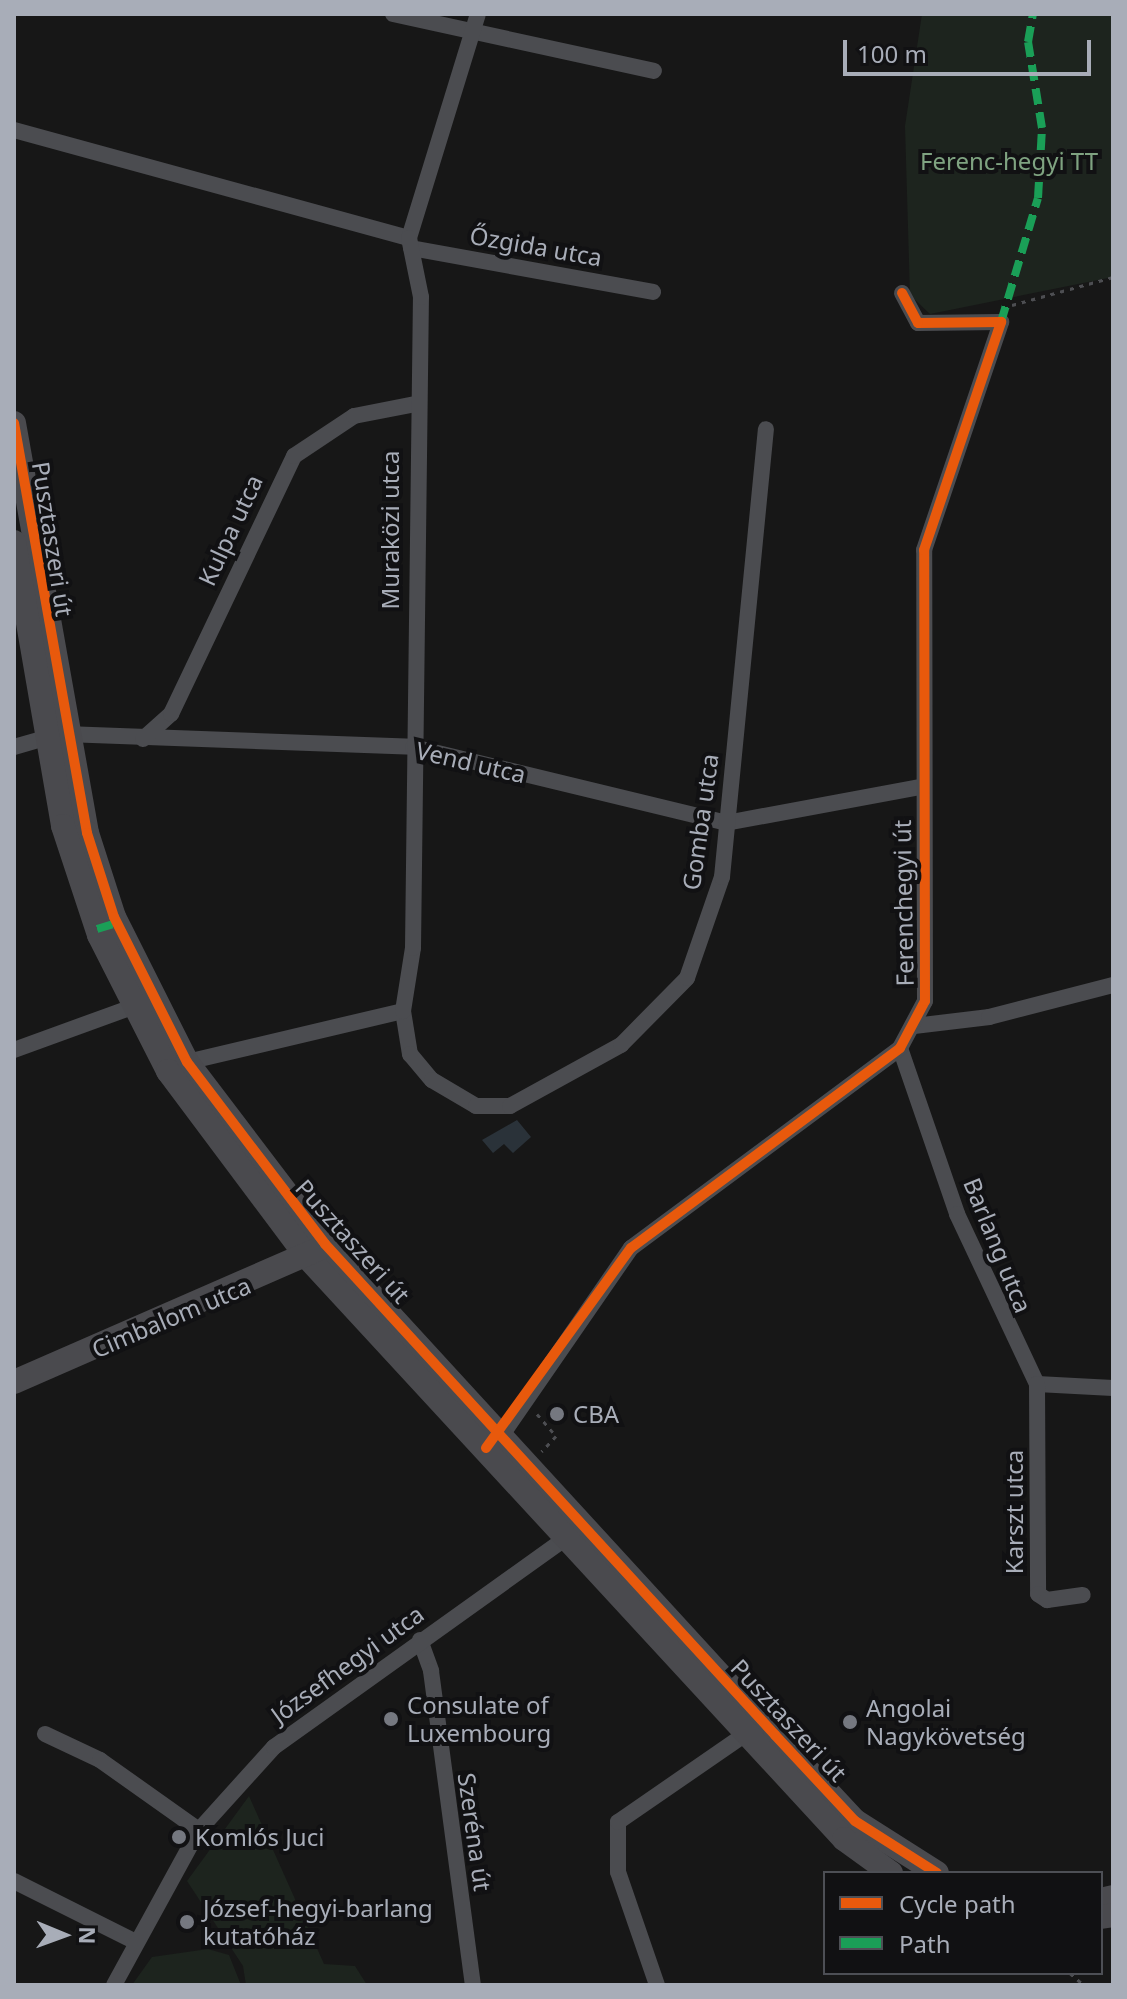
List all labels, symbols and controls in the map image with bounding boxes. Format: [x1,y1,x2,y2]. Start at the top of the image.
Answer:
scale bar [847,24,1095,74]
text: 100 m [857,37,927,70]
park label: Ferenc-hegyi TT [920,147,1098,175]
street label: Őzgida utca [468,220,604,272]
street label: Muraközi utca [376,451,404,609]
street label: Pusztaszeri út [27,460,79,618]
street label: Kulpa utca [192,470,268,590]
street label: Vend utca [413,735,529,789]
street label: Gomba utca [676,752,724,892]
street label: Ferenchegyi út [887,819,919,987]
street label: Pusztaszeri út [290,1173,416,1309]
street label: Barlang utca [958,1173,1038,1317]
street label: Cimbalom utca [87,1271,255,1363]
place label: CBA [573,1400,619,1428]
marker: CBA [548,1405,566,1423]
street label: Karszt utca [1000,1450,1028,1574]
street label: Józsefhegyi utca [265,1599,429,1729]
street label: Pusztaszeri út [725,1653,853,1787]
place label: Consulate of Luxembourg [407,1691,551,1747]
place label: Angolai Nagykövetség [866,1694,1026,1750]
marker: Consulate of Luxembourg [382,1710,400,1728]
marker: Angolai Nagykövetség [841,1713,859,1731]
street label: Szeréna út [452,1771,498,1893]
place label: Komlós Juci [195,1823,324,1851]
marker: Komlós Juci [170,1828,188,1846]
legend [823,1871,1103,1975]
text: Cycle path [899,1887,1016,1920]
place label: József-hegyi-barlang kutatóház [203,1894,433,1950]
north arrow [24,1895,104,1975]
marker: József-hegyi-barlang kutatóház [178,1913,196,1931]
text: N [73,1926,103,1945]
text: Path [899,1927,950,1960]

